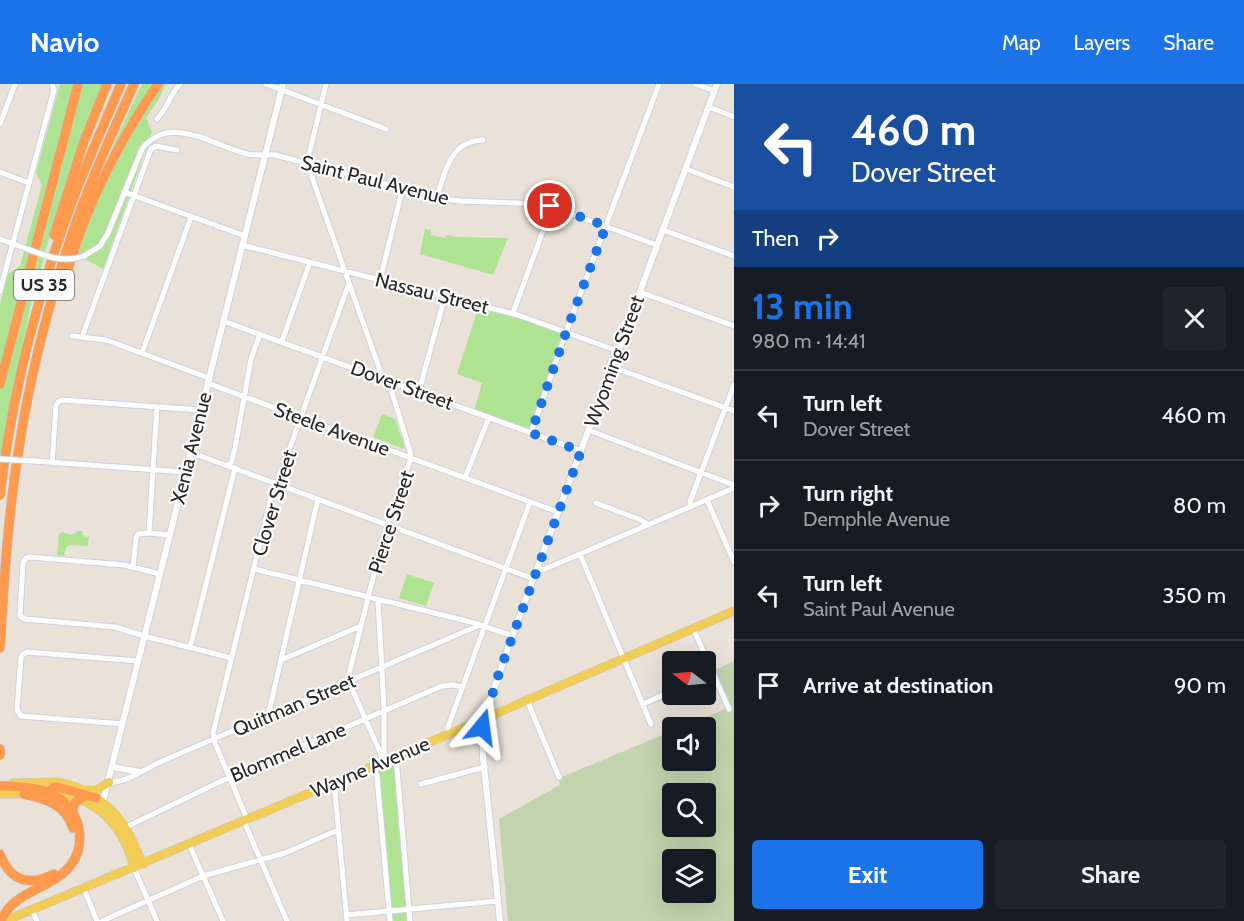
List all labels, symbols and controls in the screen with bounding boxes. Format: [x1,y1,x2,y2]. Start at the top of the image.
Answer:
text: Navio [30,25,100,59]
text: Map [1002,30,1041,55]
text: Layers [1074,30,1130,55]
text: Share [1163,30,1214,55]
text: 460 m [851,104,976,156]
icon: left [752,108,830,186]
street label: Saint Paul Avenue [299,150,451,210]
text: Dover Street [851,156,996,189]
pin [524,180,575,231]
icon: arrive [533,189,566,222]
icon: right [811,222,844,255]
text: Then [752,225,799,252]
street label: Nassau Street [373,267,491,319]
road number: US 35 [14,270,74,300]
text: 13 min [752,284,853,328]
button: close [1163,287,1226,350]
street label: Wyoming Street [579,292,649,430]
text: 980 m · 14:41 [752,329,866,353]
street label: Dover Street [347,355,457,415]
street label: Xenia Avenue [166,390,216,506]
text: Turn left [803,390,882,417]
street label: Steele Avenue [271,397,393,461]
icon: left [752,399,785,432]
text: 460 m [1161,402,1226,429]
text: Dover Street [803,417,910,441]
street label: Clover Street [246,447,302,559]
street label: Pierce Street [363,467,419,577]
text: Turn right [803,480,893,507]
icon: right [752,489,785,522]
text: 80 m [1173,492,1226,519]
text: Demphle Avenue [803,507,950,531]
text: Turn left [803,570,882,597]
icon: left [752,579,785,612]
text: 350 m [1163,582,1226,609]
text: Saint Paul Avenue [803,597,955,621]
north arrow [662,651,716,705]
map controls [662,651,716,903]
street label: Quitman Street [229,668,359,742]
icon: arrive [752,669,785,702]
text: Arrive at destination [803,672,993,699]
text: 90 m [1174,672,1226,699]
position arrow [450,695,514,759]
street label: Blommel Lane [227,717,349,787]
button: sound [662,717,716,771]
street label: Wayne Avenue [307,731,433,803]
button: search [662,783,716,837]
button: Exit [752,840,983,909]
button: Share [995,840,1226,909]
button: layers [662,849,716,903]

